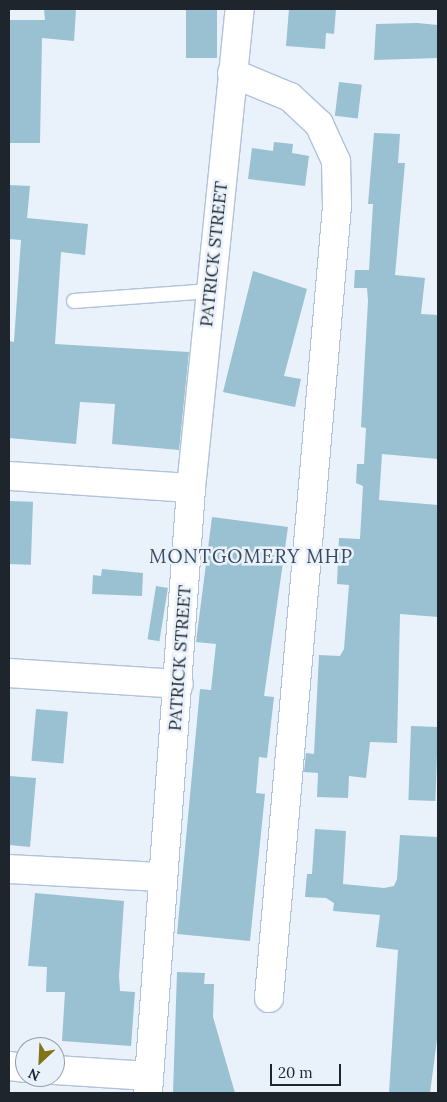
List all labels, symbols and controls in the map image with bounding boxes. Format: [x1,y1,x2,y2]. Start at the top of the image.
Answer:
street label: PATRICK STREET [196,180,232,328]
district label: MONTGOMERY MHP [147,546,355,568]
street label: PATRICK STREET [164,584,196,732]
north arrow [15,1037,65,1087]
scale bar [272,1054,343,1086]
text: 20 m [278,1063,313,1082]
text: N [25,1064,43,1085]

